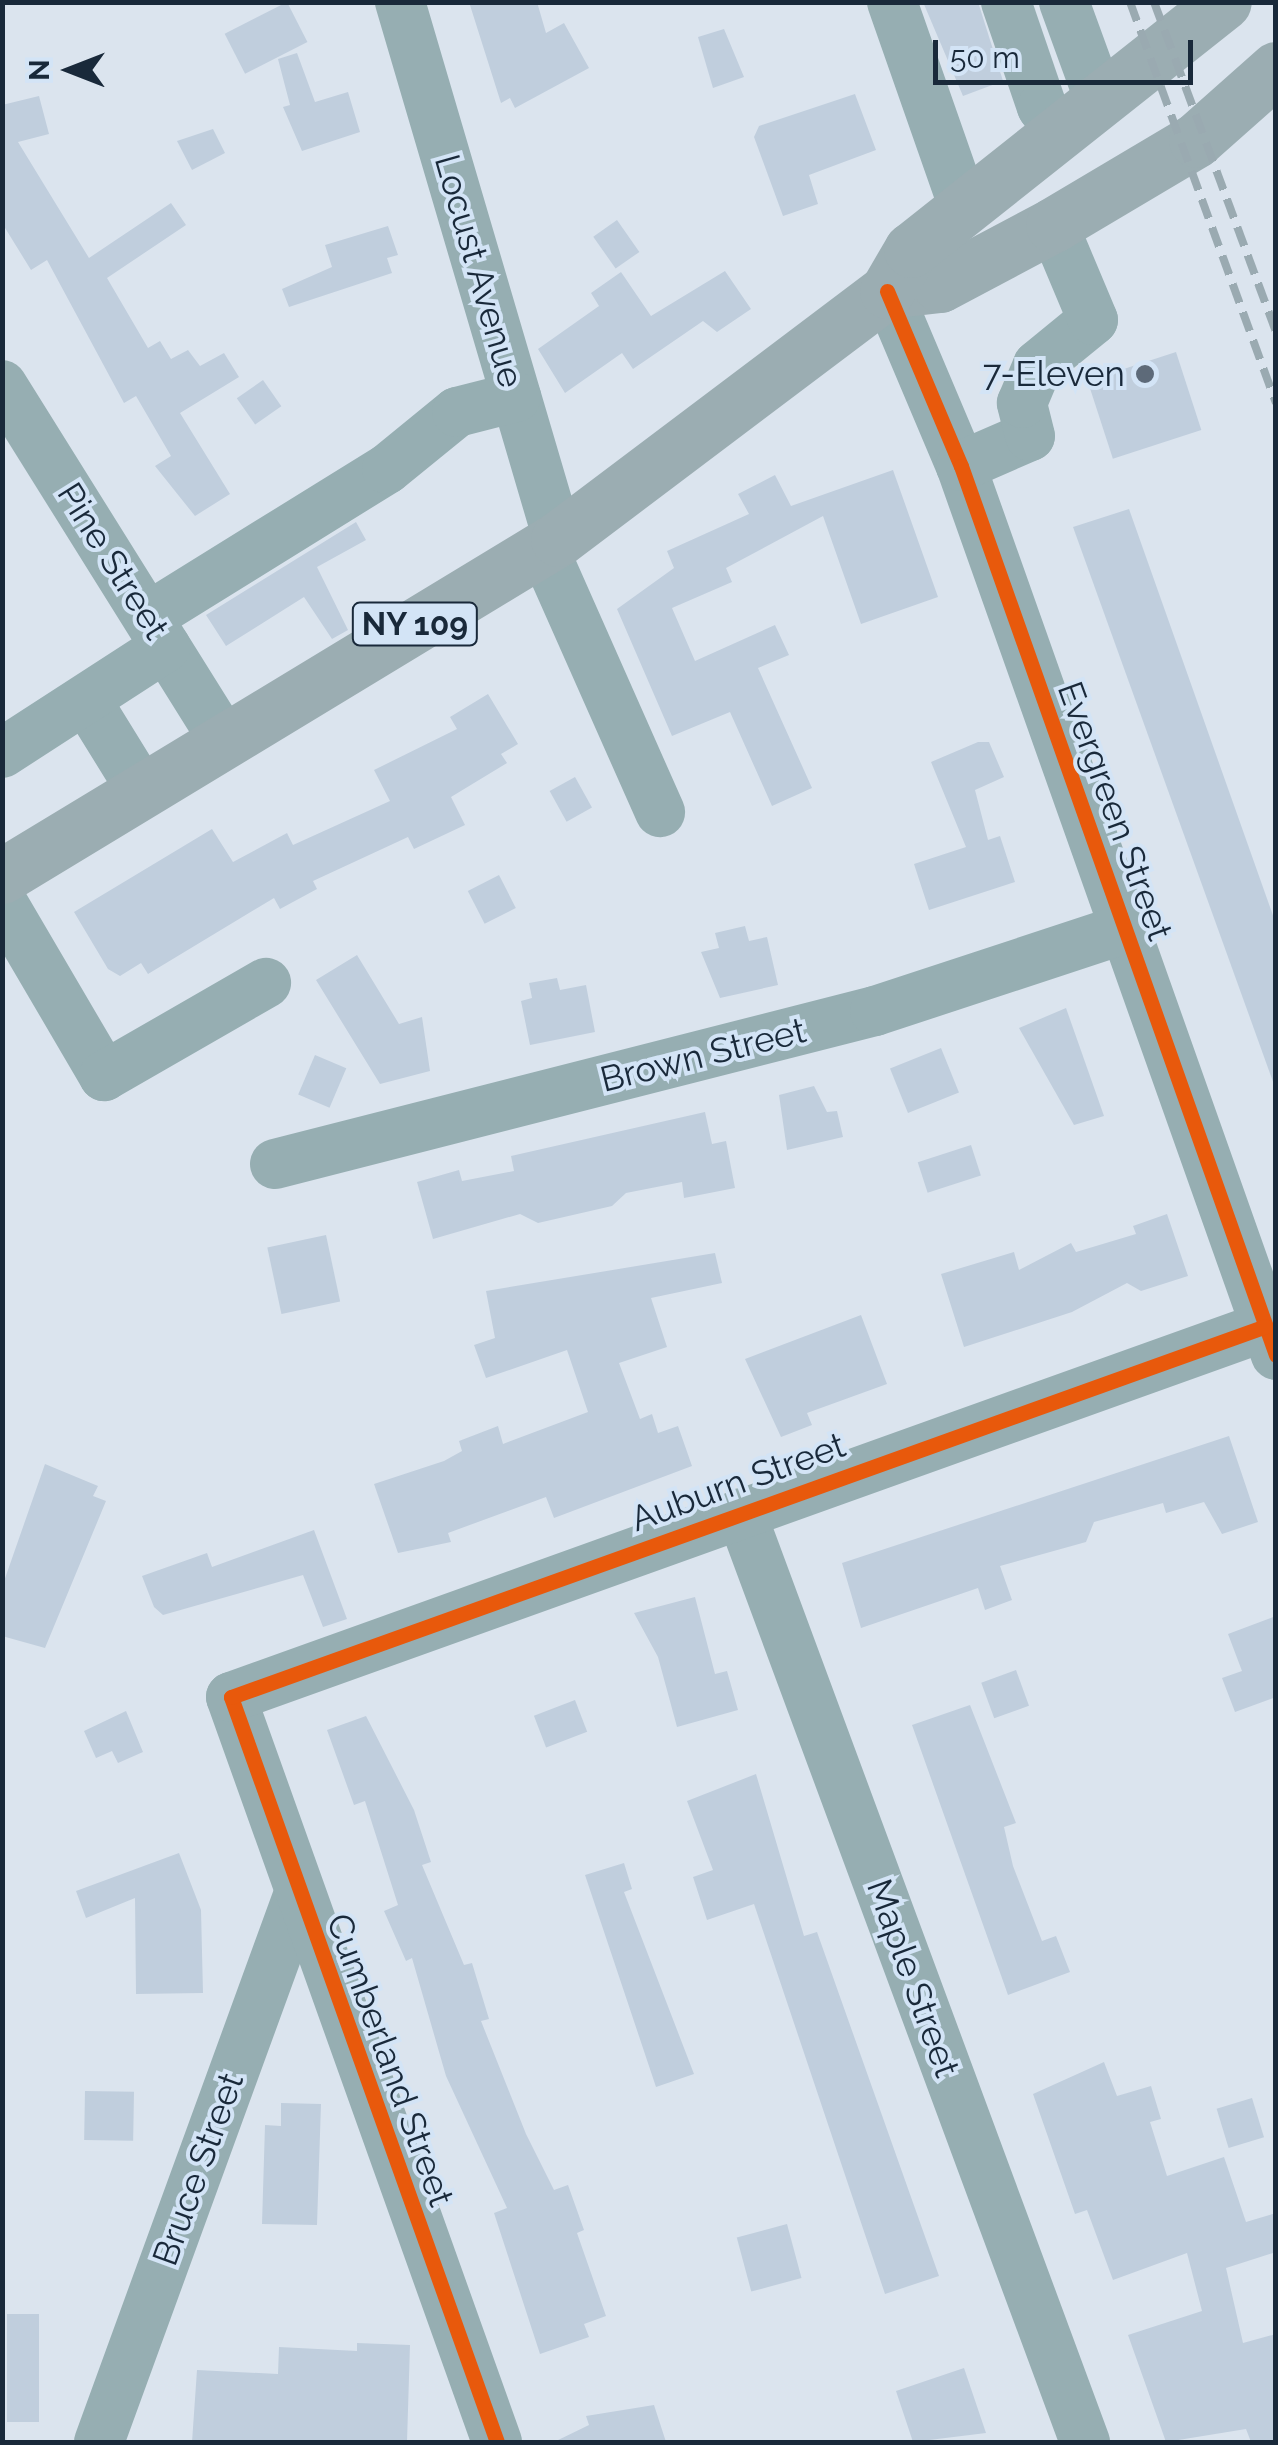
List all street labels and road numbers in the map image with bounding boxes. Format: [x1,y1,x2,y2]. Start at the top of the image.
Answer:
street label: Locust Avenue [426,149,532,393]
street label: Pine Street [48,475,178,647]
road number: NY 109 [350,597,480,651]
street label: Evergreen Street [1049,676,1181,946]
street label: Brown Street [596,1009,810,1101]
street label: Auburn Street [625,1424,851,1540]
street label: Maple Street [858,1873,968,2083]
street label: Cumberland Street [318,1908,462,2212]
street label: Bruce Street [144,2067,252,2271]

